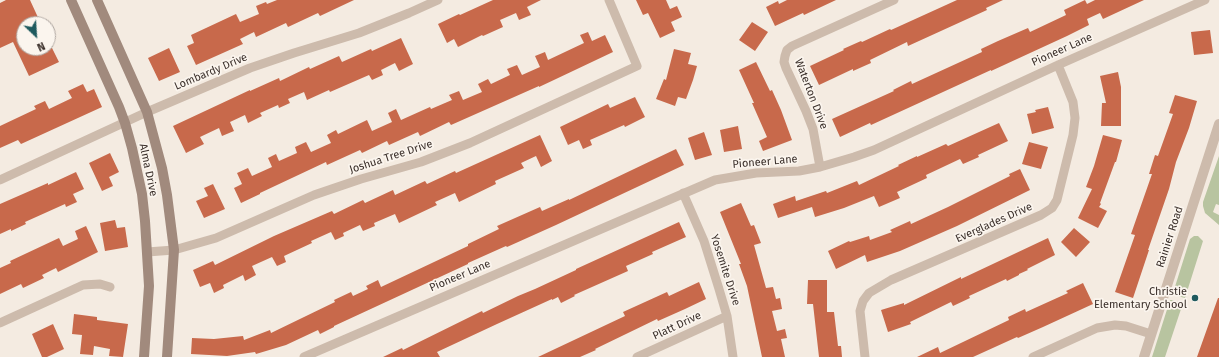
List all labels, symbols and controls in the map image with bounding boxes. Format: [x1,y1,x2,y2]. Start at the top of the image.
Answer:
north arrow [16,16,56,56]
street label: Pioneer Lane [1029,31,1095,69]
text: N [35,39,47,54]
street label: Lombardy Drive [172,51,250,93]
street label: Waterton Drive [792,57,830,131]
street label: Joshua Tree Drive [348,137,434,177]
street label: Alma Drive [136,142,160,198]
street label: Pioneer Lane [732,153,798,171]
street label: Everglades Drive [954,200,1034,246]
street label: Rainier Road [1154,205,1186,269]
street label: Yosemite Drive [707,233,743,307]
street label: Pioneer Lane [427,257,493,295]
place label: Christie Elementary School [1094,285,1187,311]
marker: Christie Elementary School [1190,293,1200,303]
street label: Platt Drive [651,309,703,343]

